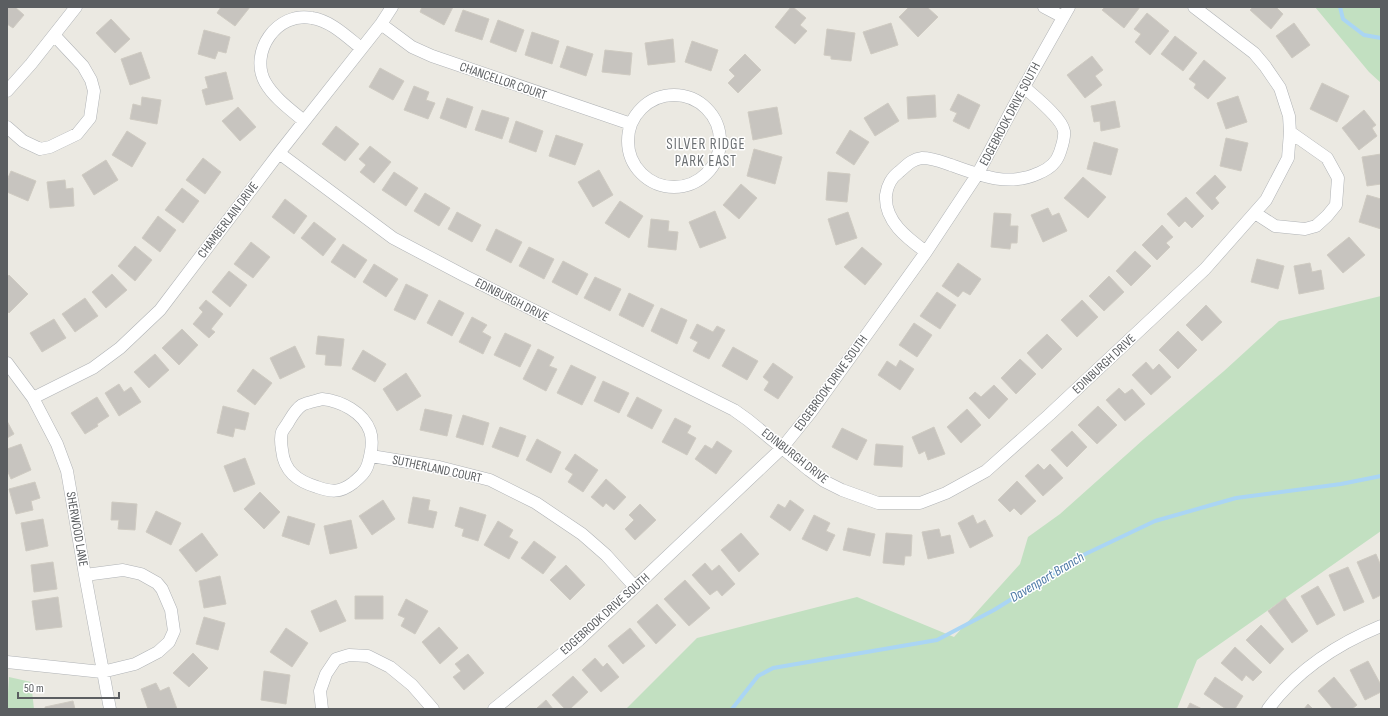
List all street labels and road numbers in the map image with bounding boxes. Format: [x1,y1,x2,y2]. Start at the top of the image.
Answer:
street label: CHANCELLOR COURT [457,59,549,103]
street label: EDGEBROOK DRIVE SOUTH [976,60,1044,168]
street label: CHAMBERLAIN DRIVE [194,179,262,261]
street label: EDINBURGH DRIVE [472,275,552,325]
street label: EDINBURGH DRIVE [1069,331,1139,397]
street label: EDGEBROOK DRIVE SOUTH [791,332,871,434]
street label: EDINBURGH DRIVE [758,425,832,487]
street label: SUTHERLAND COURT [391,452,483,486]
street label: SHERWOOD LANE [63,490,91,568]
street label: EDGEBROOK DRIVE SOUTH [557,570,653,658]

